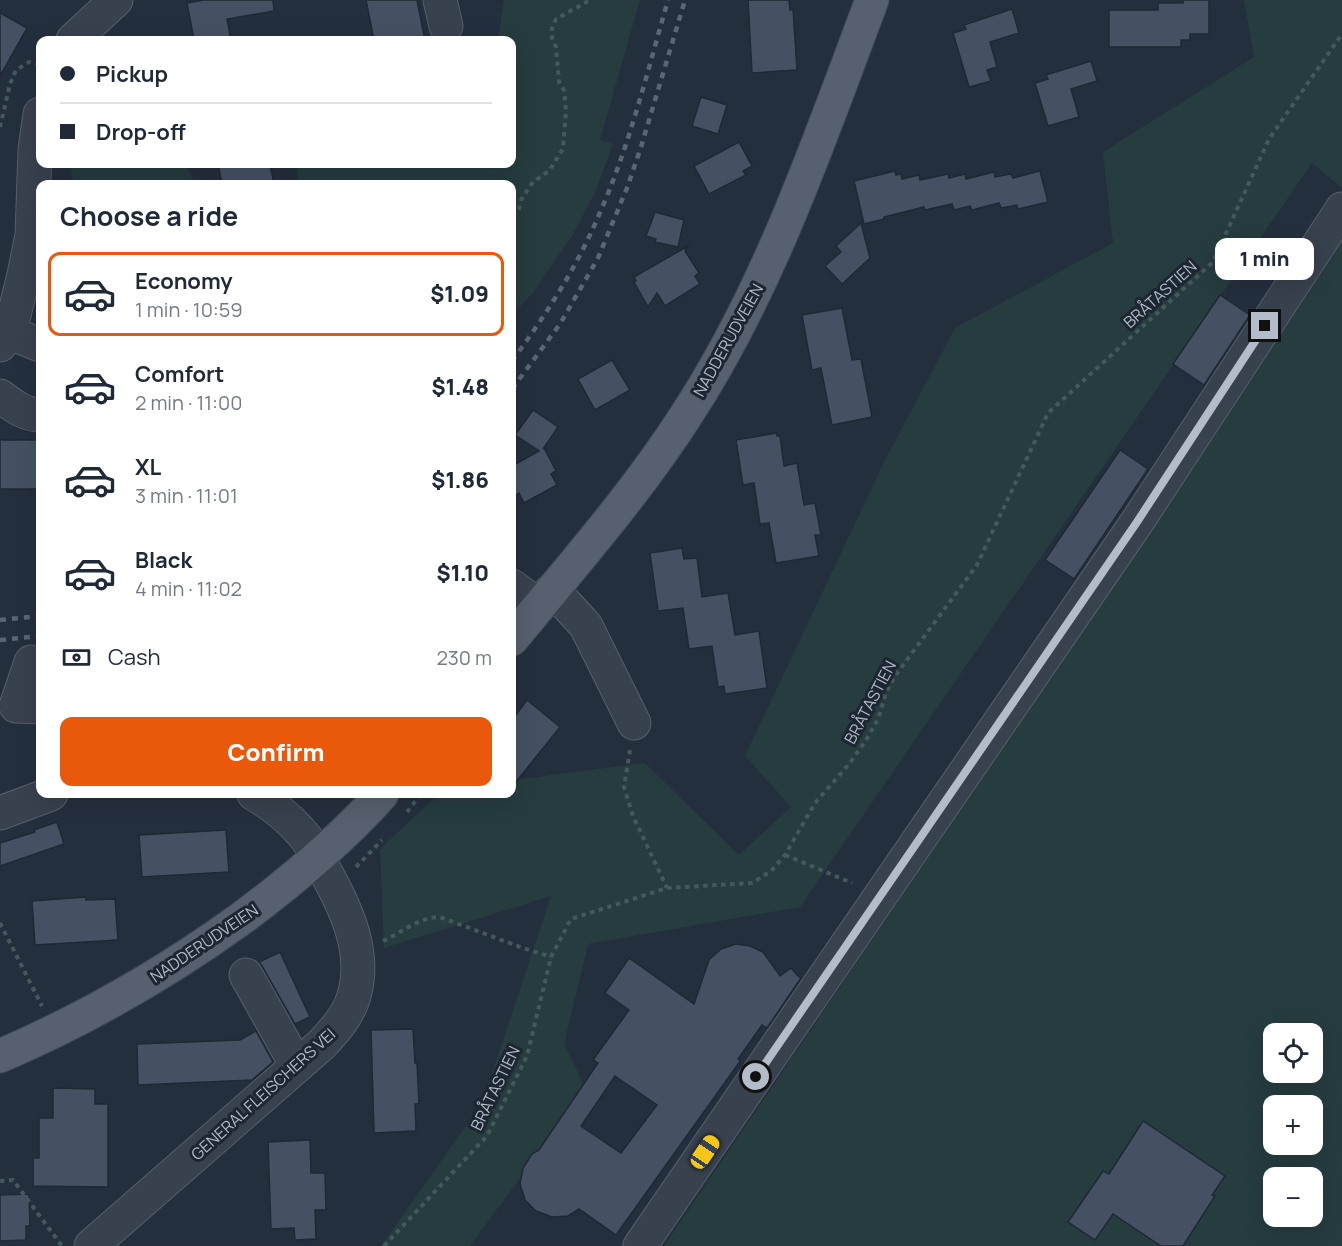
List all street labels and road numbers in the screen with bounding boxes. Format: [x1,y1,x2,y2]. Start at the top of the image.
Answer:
street label: BRÅTASTIEN [1119,255,1201,333]
street label: NADDERUDVEIEN [688,280,768,400]
street label: BRÅTASTIEN [839,657,901,747]
street label: NADDERUDVEIEN [146,899,262,987]
street label: GENERAL FLEISCHERS VEI [186,1023,340,1165]
street label: BRÅTASTIEN [465,1042,525,1134]

